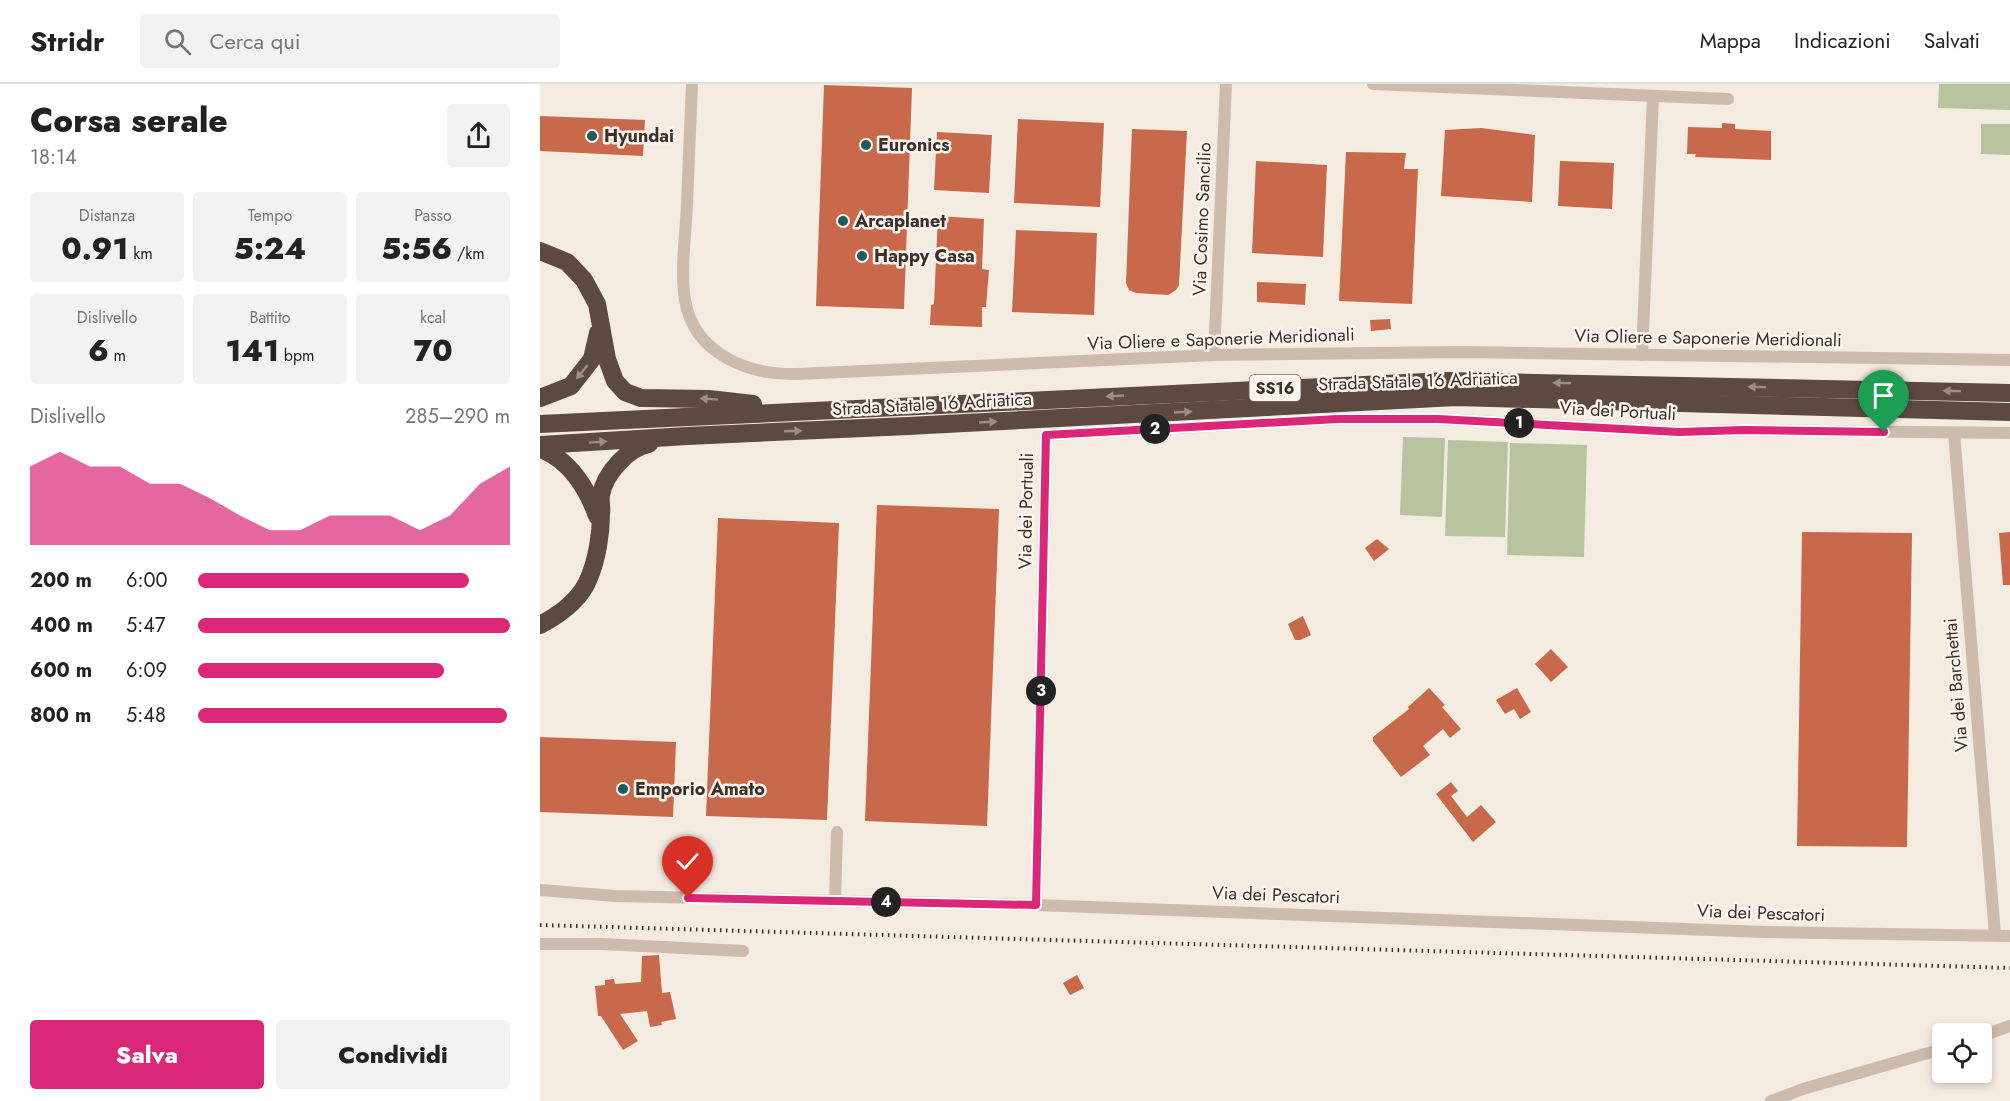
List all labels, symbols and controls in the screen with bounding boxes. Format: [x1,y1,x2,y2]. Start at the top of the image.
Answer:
search box [140,14,560,68]
text: Stridr [30,21,104,62]
icon: search [161,25,194,58]
text: Cerca qui [209,25,301,57]
text: Mappa [1700,26,1761,56]
text: Indicazioni [1794,26,1891,56]
text: Salvati [1924,26,1980,56]
text: Corsa serale [30,97,228,144]
button: share [447,104,510,167]
place label: Hyundai [604,123,674,149]
marker: Hyundai [585,129,599,143]
place label: Euronics [878,132,949,158]
marker: Euronics [859,138,873,152]
street label: Via Cosimo Sancilio [1186,141,1218,296]
text: 18:14 [30,143,77,172]
text: Distanza [79,204,135,227]
text: Tempo [248,204,292,227]
text: Passo [414,204,452,227]
place label: Arcaplanet [854,208,946,234]
marker: Arcaplanet [836,214,850,228]
text: 0.91 [61,227,128,270]
text: 5:24 [234,227,306,270]
text: 5:56 [381,227,452,270]
text: km [128,242,153,265]
text: /km [452,242,485,265]
place label: Happy Casa [874,243,975,269]
marker: Happy Casa [855,249,869,263]
text: Dislivello [77,306,137,329]
text: Battito [249,306,291,329]
text: kcal [420,306,446,329]
street label: Via Oliere e Saponerie Meridionali [1087,321,1355,357]
street label: Via Oliere e Saponerie Meridionali [1574,323,1842,353]
text: 6 [88,329,109,372]
text: 141 [225,329,279,372]
text: 70 [413,329,453,372]
text: m [109,344,126,367]
text: bpm [279,344,315,367]
one-way arrow [576,364,589,380]
street label: Strada Statale 16 Adriatica [1318,365,1518,397]
pin [1858,370,1909,432]
road number: SS16 [1250,375,1300,401]
one-way arrow [1552,378,1571,388]
icon: arrive [1867,379,1900,412]
one-way arrow [1747,382,1766,392]
street label: Strada Statale 16 Adriatica [832,386,1032,422]
one-way arrow [1942,387,1961,396]
one-way arrow [1105,391,1124,400]
one-way arrow [699,395,718,404]
street label: Via dei Portuali [1559,395,1677,427]
text: Dislivello [30,402,106,431]
text: 285–290 m [405,402,510,431]
one-way arrow [1173,407,1192,416]
pin: 1 [1504,408,1534,438]
text: 1 [1515,411,1523,434]
pin: 2 [1140,414,1170,444]
one-way arrow [978,417,997,427]
text: 2 [1150,417,1160,440]
one-way arrow [784,427,803,436]
one-way arrow [589,437,608,446]
street label: Via dei Portuali [1012,452,1040,570]
text: 200 m [30,566,92,595]
text: 6:00 [126,566,168,595]
text: 400 m [30,611,93,640]
text: 5:47 [126,611,165,640]
street label: Via dei Barchettai [1937,617,1975,753]
text: 600 m [30,656,92,685]
text: 6:09 [126,656,167,685]
pin: 3 [1026,676,1056,706]
text: 3 [1036,679,1046,702]
text: 800 m [30,701,91,730]
text: 5:48 [126,701,166,730]
place label: Emporio Amato [635,776,765,802]
marker: Emporio Amato [616,782,630,796]
pin [662,836,713,898]
icon: check [671,845,704,878]
street label: Via dei Pescatori [1211,880,1341,910]
pin: 4 [871,887,901,917]
text: 4 [880,890,892,913]
street label: Via dei Pescatori [1696,898,1826,928]
button: Salva [30,1020,264,1089]
button: Condividi [276,1020,510,1089]
map controls [1932,1023,1992,1083]
button: locate [1932,1023,1992,1083]

